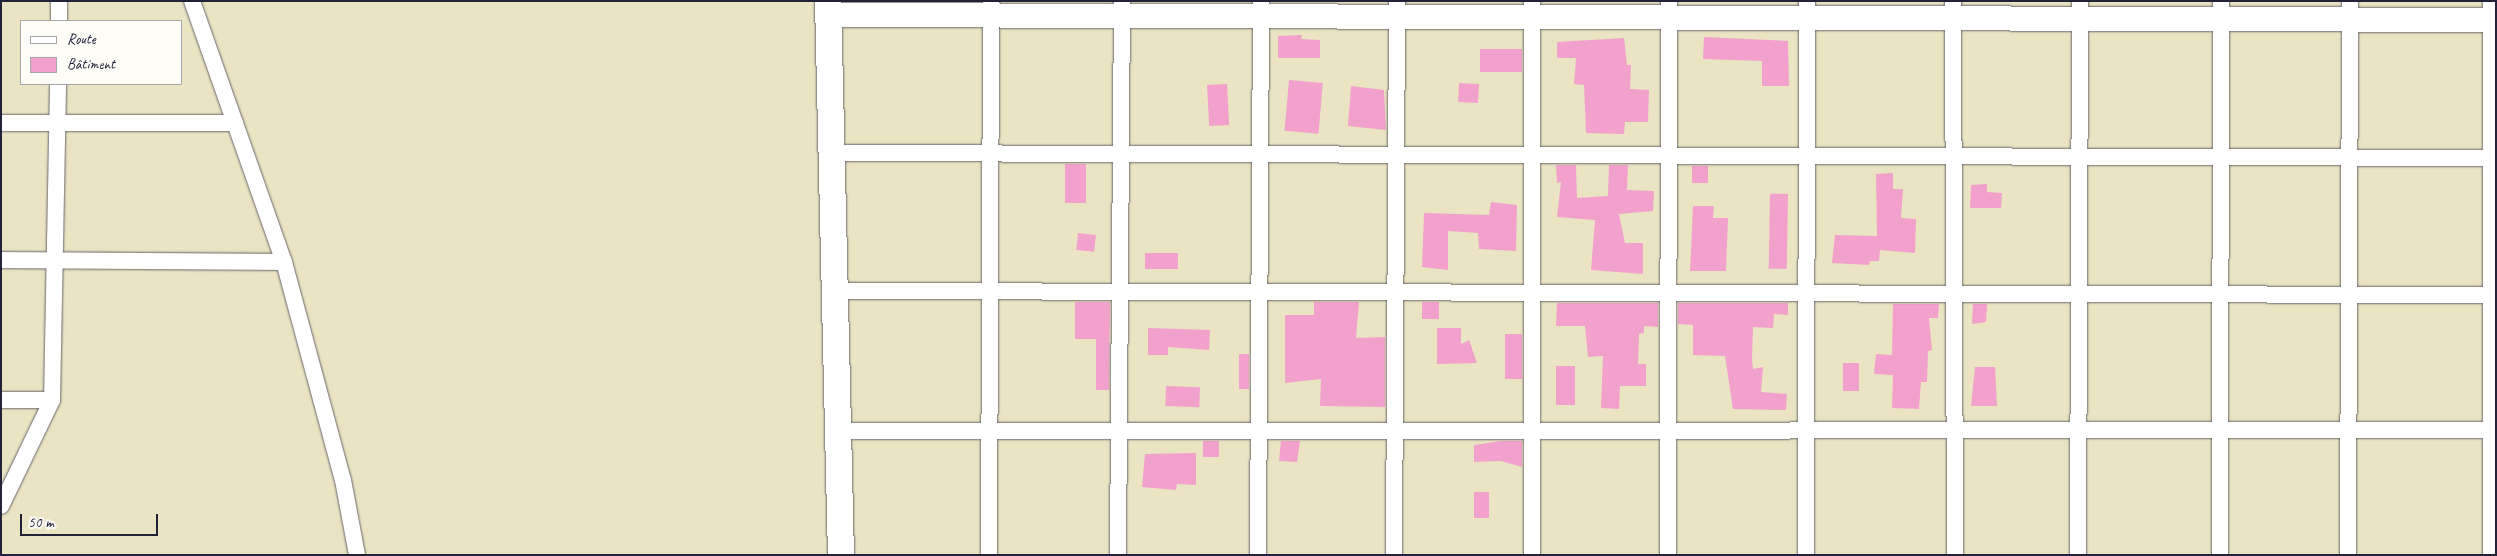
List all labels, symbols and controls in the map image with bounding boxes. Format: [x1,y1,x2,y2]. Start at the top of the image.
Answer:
legend [20,20,182,85]
text: Route [67,30,96,49]
text: Bâtiment [67,55,115,74]
scale bar [22,504,160,536]
text: 50 m [28,513,54,532]

